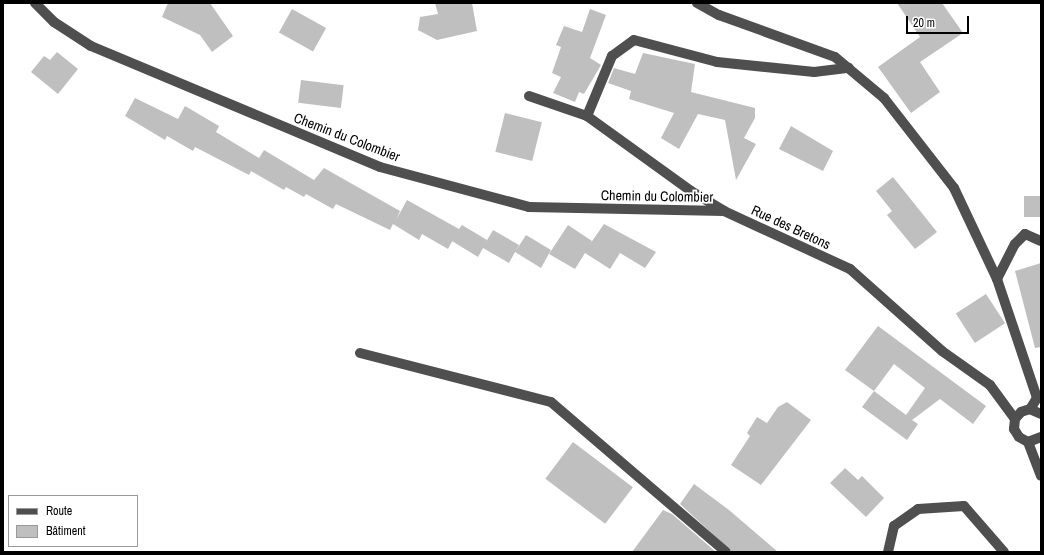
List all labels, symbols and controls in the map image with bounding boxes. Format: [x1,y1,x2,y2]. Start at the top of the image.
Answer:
scale bar [908,8,971,34]
text: 20 m [913,15,935,31]
street label: Chemin du Colombier [292,109,402,165]
street label: Chemin du Colombier [601,187,713,205]
street label: Rue des Bretons [749,201,833,253]
legend [8,495,138,547]
text: Route [46,503,72,519]
text: Bâtiment [46,523,85,539]

